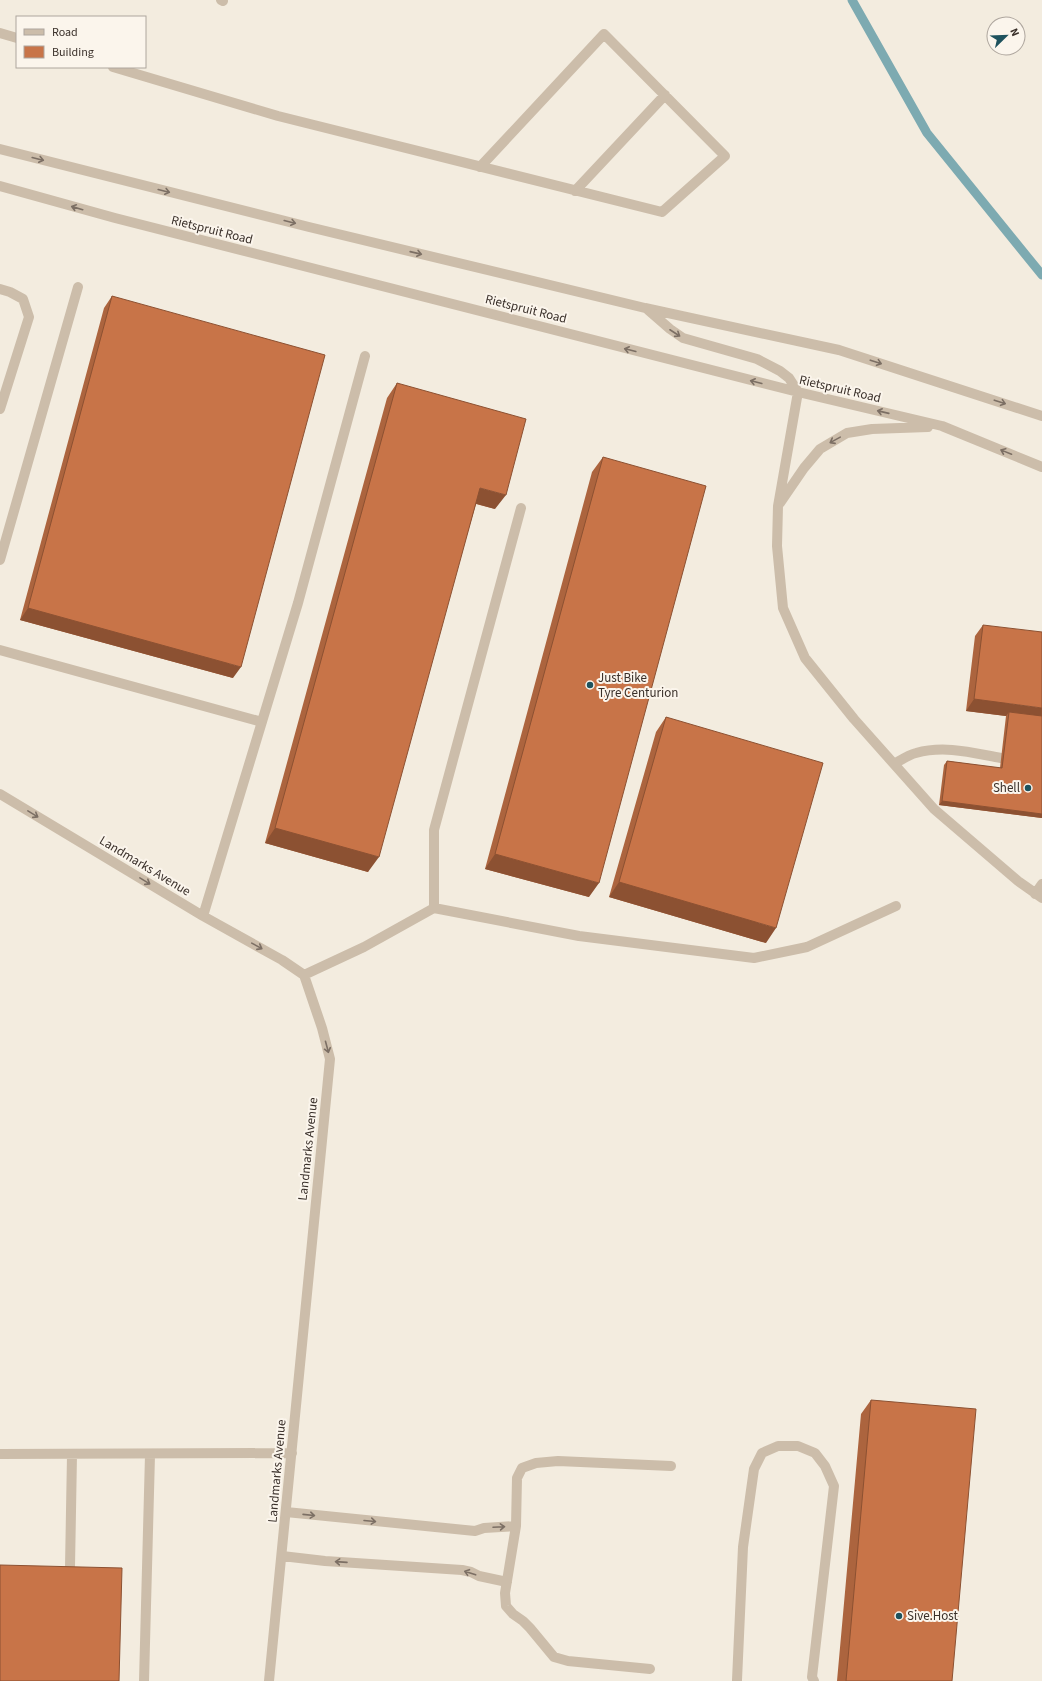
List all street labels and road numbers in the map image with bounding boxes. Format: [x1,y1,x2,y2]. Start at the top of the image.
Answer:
street label: Rietspruit Road [169,211,255,249]
street label: Rietspruit Road [483,290,569,328]
street label: Rietspruit Road [797,371,883,407]
street label: Landmarks Avenue [96,832,194,900]
street label: Landmarks Avenue [294,1097,322,1201]
street label: Landmarks Avenue [264,1419,290,1523]

